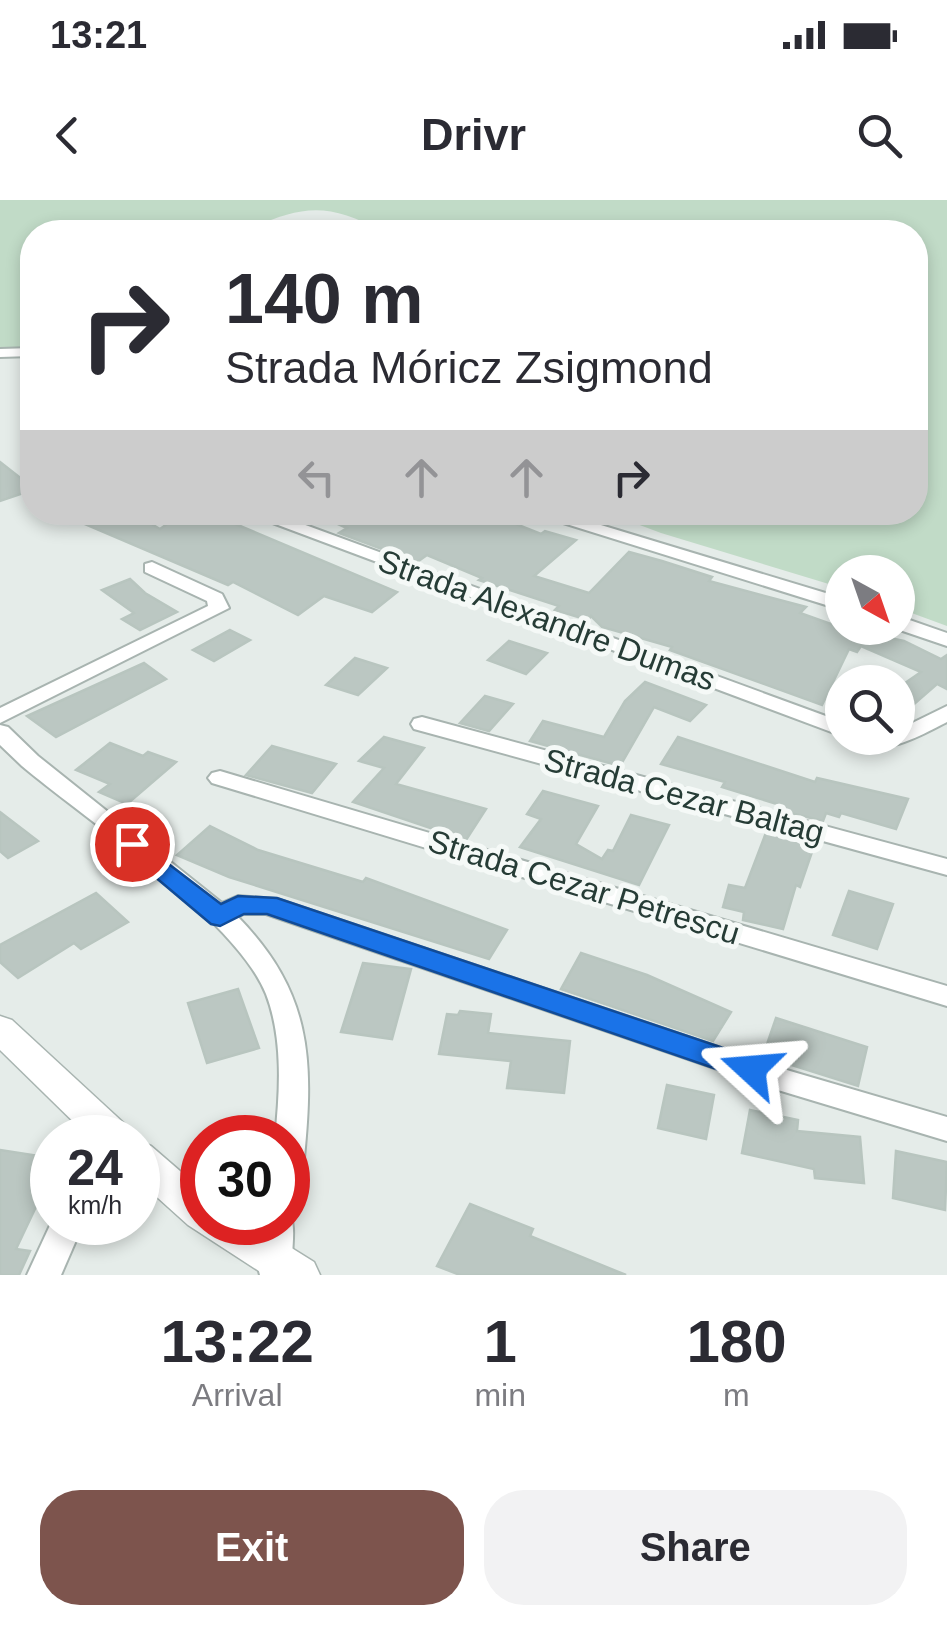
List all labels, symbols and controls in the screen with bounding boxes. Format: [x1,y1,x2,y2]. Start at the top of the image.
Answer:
text: 13:21 [50,14,147,56]
icon: back [40,108,95,163]
icon: search [852,108,907,163]
text: Drivr [421,109,526,160]
icon: right [60,260,190,390]
text: 140 m [225,260,423,338]
text: Strada Móricz Zsigmond [225,342,713,393]
icon: left [289,450,344,505]
icon: ahead [394,450,449,505]
icon: ahead [499,450,554,505]
icon: right [604,450,659,505]
street label: Strada Alexandre Dumas [374,542,720,698]
north arrow [825,555,915,645]
map controls [825,555,915,755]
button: search [825,665,915,755]
street label: Strada Cezar Baltag [540,741,828,851]
pin [90,802,175,887]
icon: arrive [105,817,160,872]
street label: Strada Cezar Petrescu [424,822,744,952]
position arrow [699,1017,803,1121]
speed limit sign: 30 [180,1115,310,1245]
text: 24 [67,1140,123,1196]
text: km/h [68,1191,122,1219]
text: 13:22 [160,1308,314,1375]
text: 1 [483,1308,517,1375]
text: 180 [686,1308,787,1375]
text: Arrival [192,1377,283,1413]
text: min [474,1377,526,1413]
text: m [723,1377,750,1413]
button: Exit [40,1490,464,1605]
button: Share [484,1490,907,1605]

